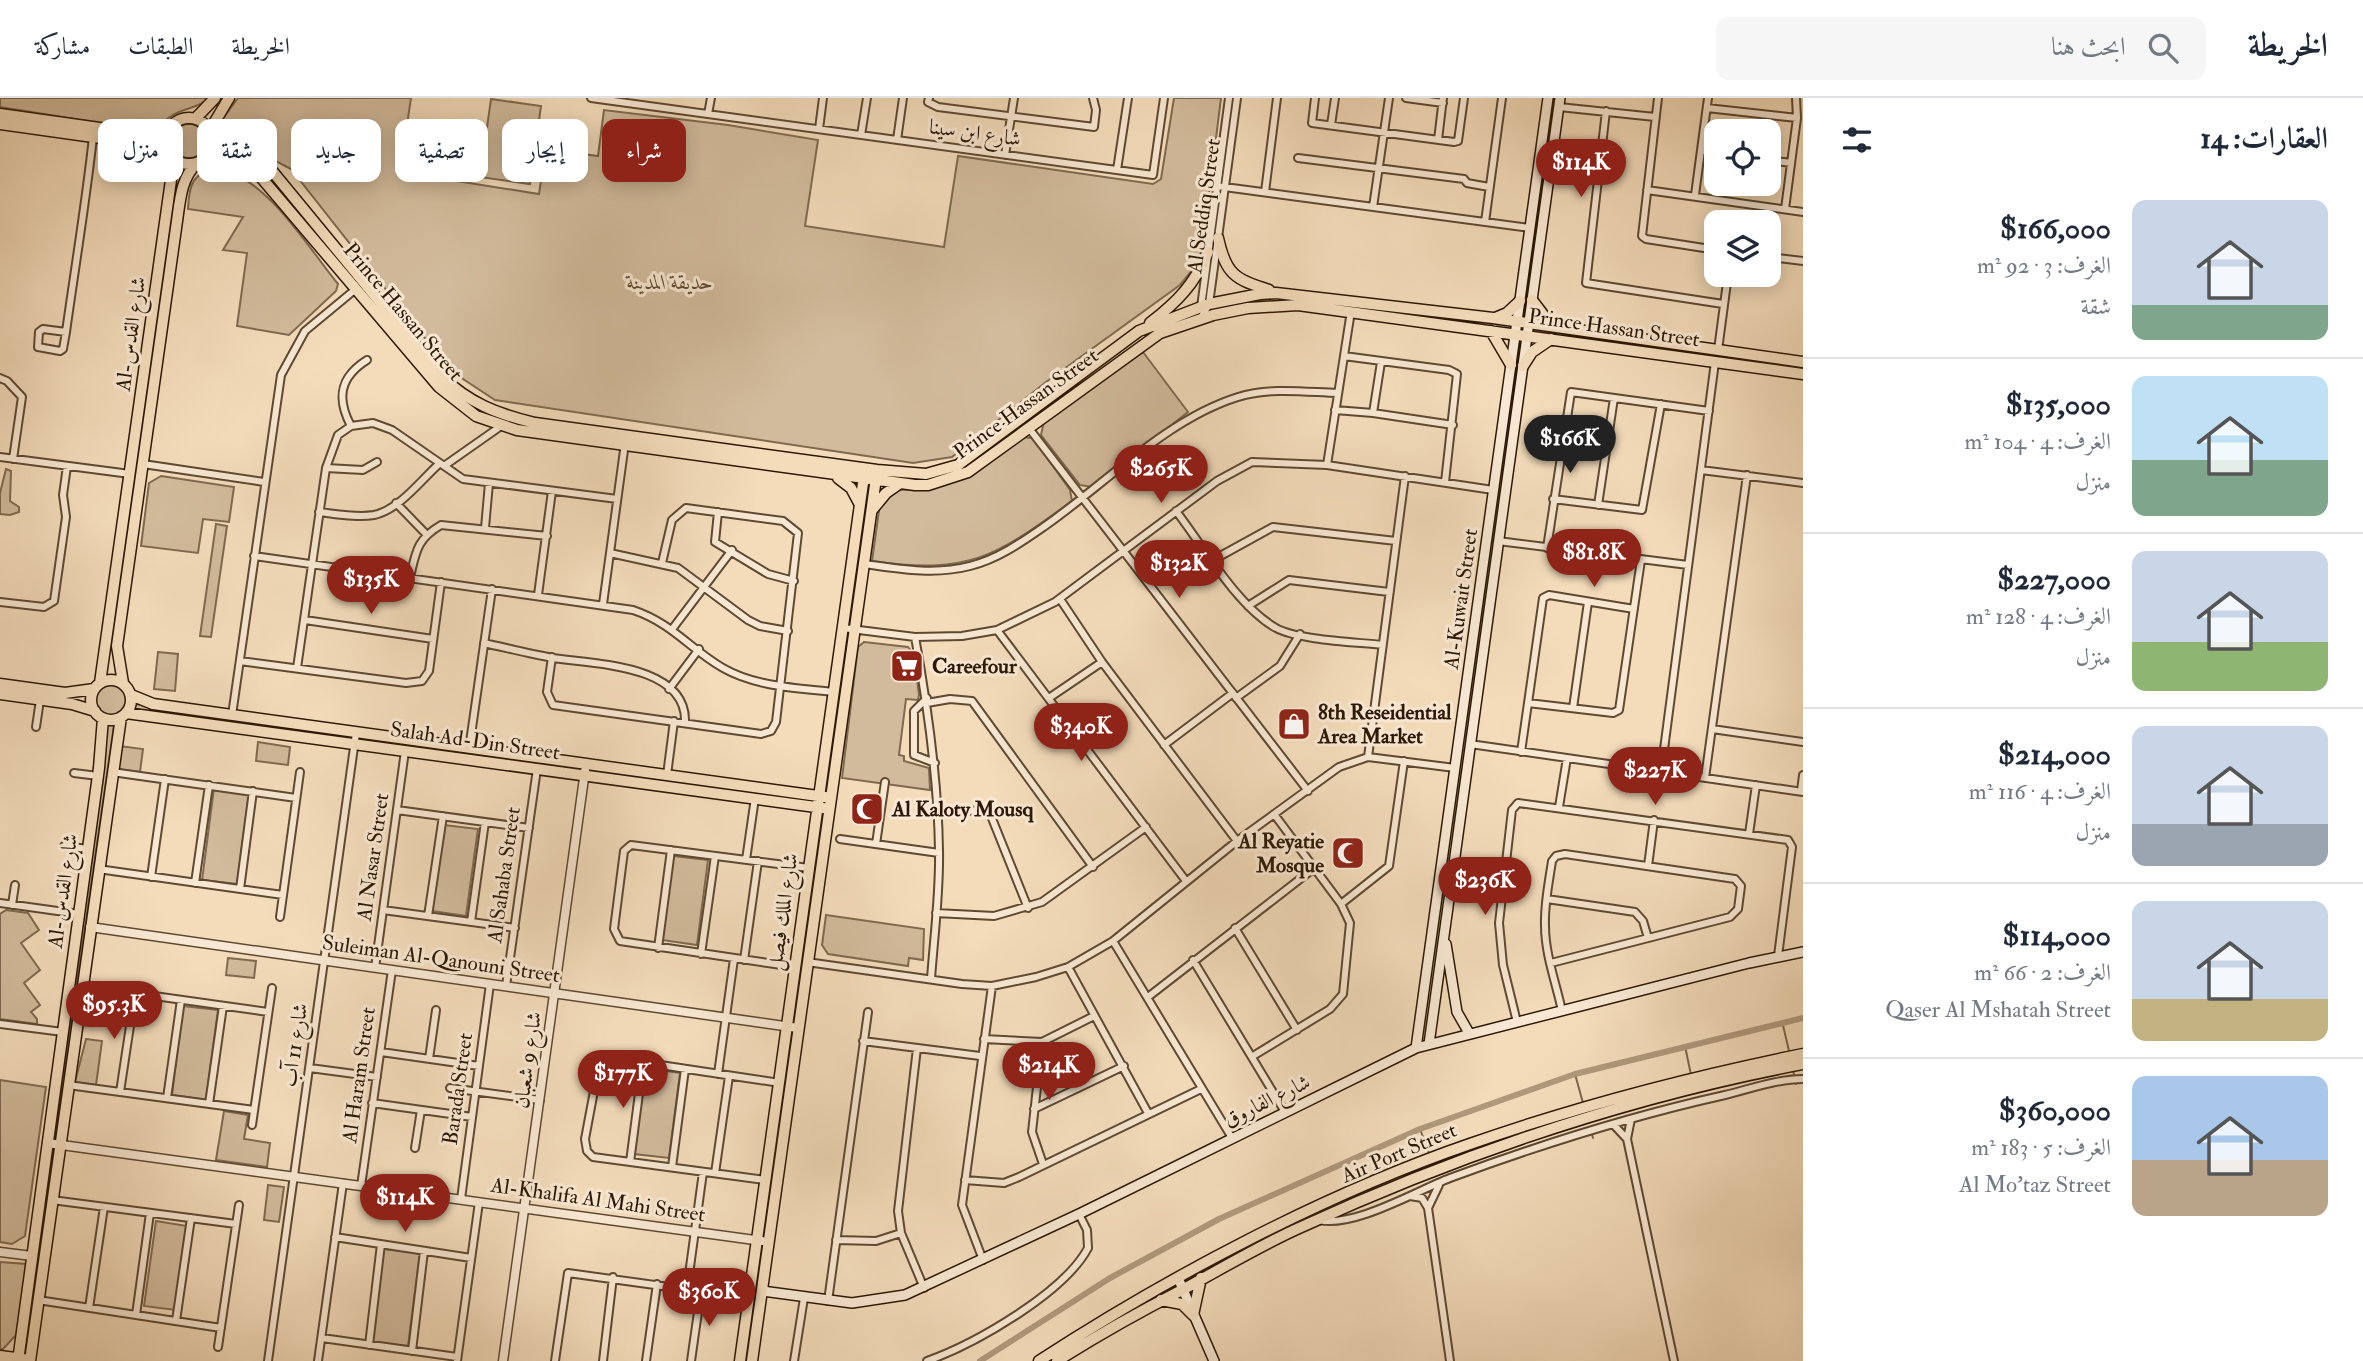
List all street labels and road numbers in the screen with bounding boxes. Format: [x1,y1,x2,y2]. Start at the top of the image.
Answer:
street label: شارع ابن سينا [927,113,1023,157]
street label: Al Seddiq Street [1181,137,1227,276]
street label: Prince Hassan Street [337,237,469,387]
street label: Al-شارع القدس [109,275,156,395]
street label: Prince Hassan Street [1527,303,1702,353]
street label: Prince Hassan Street [948,342,1104,466]
street label: Al-Kuwait Street [1438,527,1484,672]
street label: Salah Ad-Din Street [389,716,562,766]
street label: Al Nasar Street [351,791,395,924]
street label: Al Sahaba Street [481,805,527,946]
street label: Al-شارع القدس [41,832,88,952]
street label: شارع الملك فيصل [761,851,809,973]
street label: Suleiman Al-Qanouni Street [321,929,562,989]
street label: شارع 11 آب [276,1001,318,1089]
street label: Al Haram Street [336,1005,382,1146]
street label: شارع 9 شعبان [508,1010,552,1111]
street label: Barada Street [437,1031,479,1147]
street label: شارع الفاروق [1219,1068,1316,1137]
street label: Air Port Street [1336,1117,1461,1190]
street label: Al-Khalifa Al Mahi Street [488,1171,707,1228]

